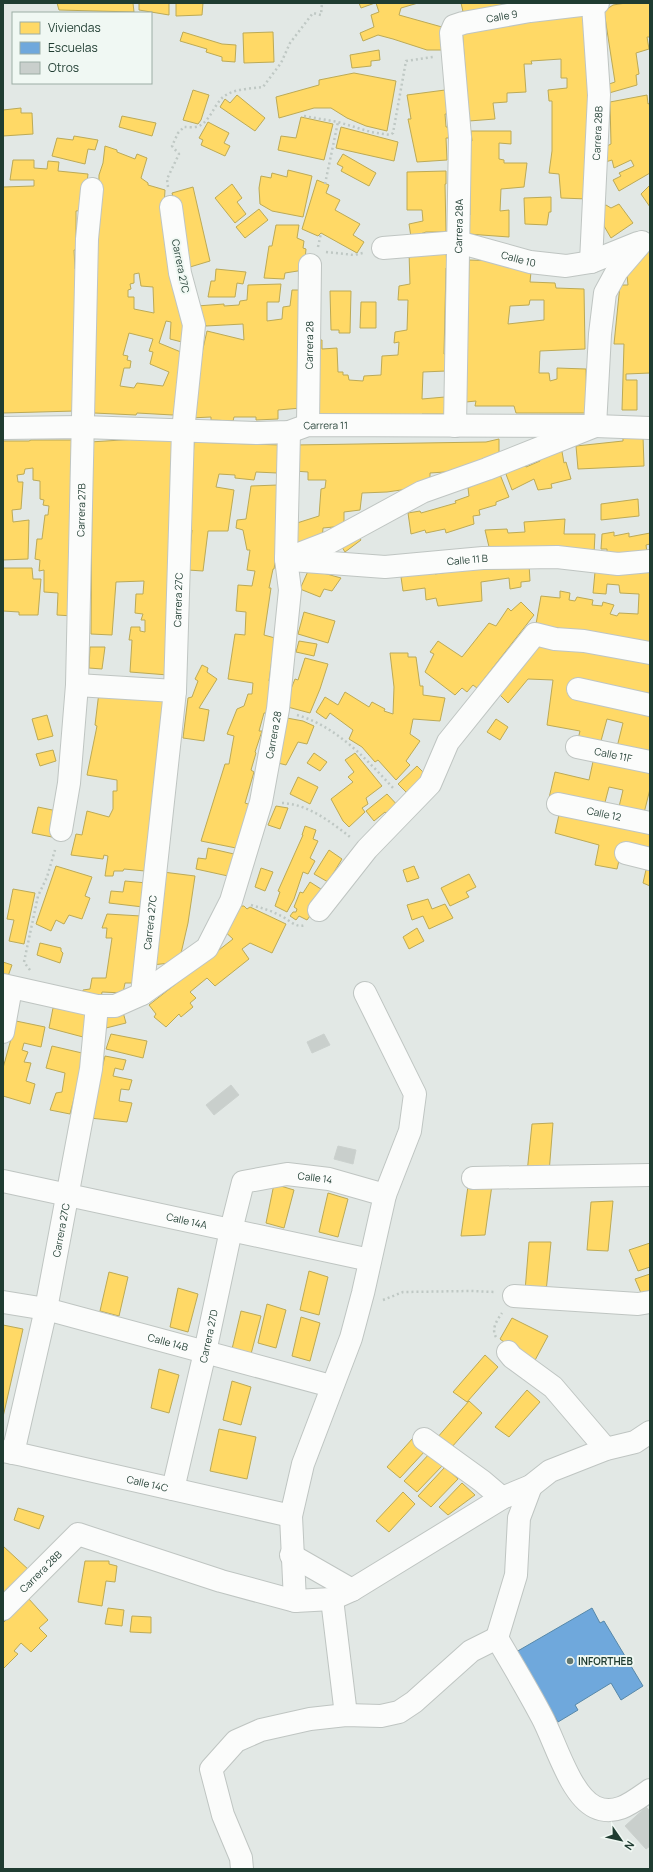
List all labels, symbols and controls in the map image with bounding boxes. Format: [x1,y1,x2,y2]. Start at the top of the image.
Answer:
street label: Calle 9 [485,6,519,26]
legend [12,12,152,84]
text: Viviendas [48,19,101,36]
text: Escuelas [48,39,98,56]
text: Otros [48,59,79,76]
street label: Carrera 28B [589,106,605,161]
street label: Carrera 28A [451,198,466,253]
street label: Carrera 27C [169,238,193,294]
street label: Calle 10 [500,247,536,270]
street label: Carrera 28 [302,321,316,369]
street label: Carrera 11 [301,418,348,433]
street label: Carrera 27B [73,483,89,537]
street label: Calle 11 B [446,551,488,568]
street label: Carrera 27C [170,572,186,627]
street label: Carrera 28 [262,710,285,760]
street label: Calle 11F [593,744,633,765]
street label: Calle 12 [586,803,623,824]
street label: Carrera 27C [140,895,160,950]
street label: Calle 14 [297,1168,334,1187]
street label: Carrera 27C [49,1202,73,1258]
street label: Calle 14A [165,1209,209,1232]
street label: Carrera 27D [196,1308,221,1364]
street label: Calle 14B [146,1330,190,1354]
street label: Calle 14C [125,1472,170,1495]
street label: Carrera 28B [16,1547,65,1596]
place label: INFORTHEB [578,1654,633,1668]
marker: INFORTHEB [565,1656,575,1666]
north arrow [601,1820,641,1860]
text: N [621,1838,638,1853]

